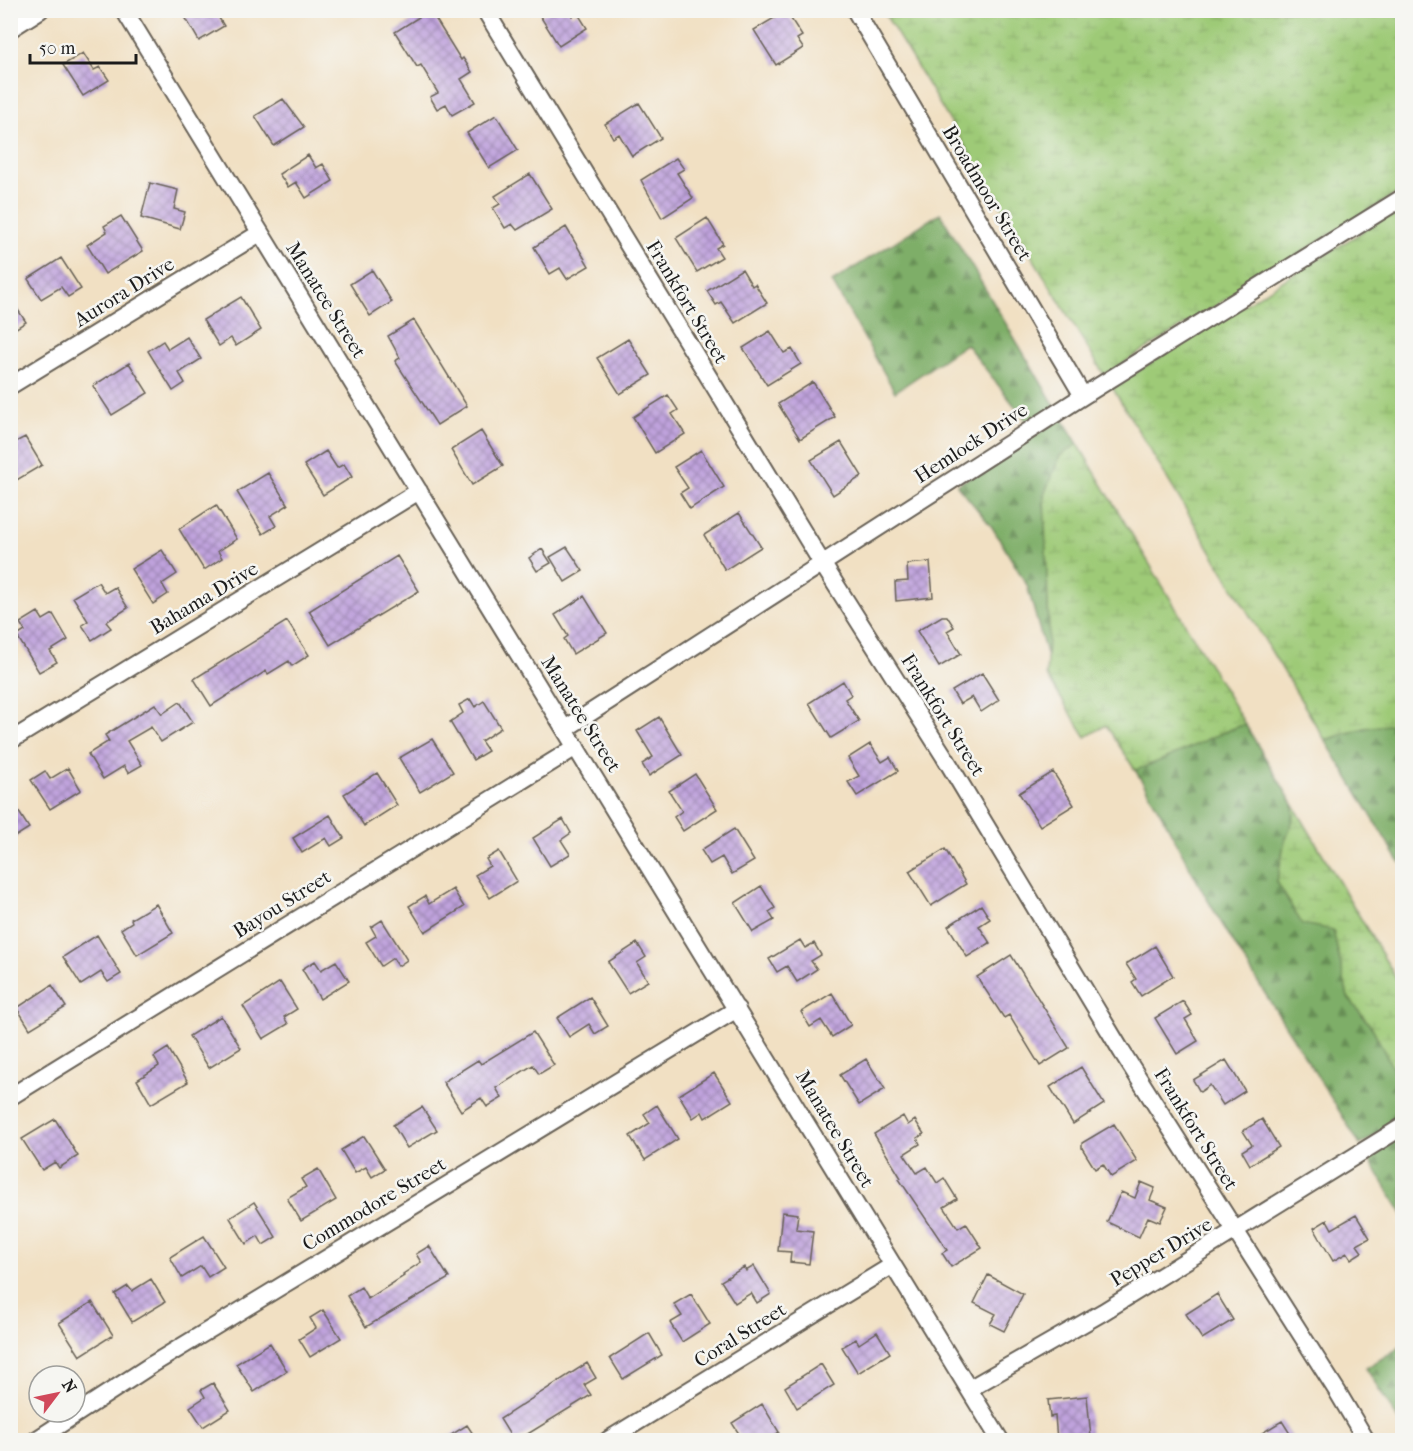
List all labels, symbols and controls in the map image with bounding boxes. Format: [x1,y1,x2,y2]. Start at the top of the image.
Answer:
scale bar [30,27,136,65]
text: 50 m [39,38,76,59]
street label: Broadmoor Street [938,121,1036,265]
street label: Frankfort Street [641,236,733,368]
street label: Manatee Street [281,238,371,362]
street label: Aurora Drive [69,252,178,332]
street label: Hemlock Drive [910,398,1032,488]
street label: Bahama Drive [146,557,262,639]
street label: Frankfort Street [896,650,990,780]
street label: Manatee Street [536,652,626,776]
street label: Bayou Street [229,865,335,943]
street label: Frankfort Street [1149,1064,1243,1194]
street label: Manatee Street [791,1066,879,1192]
street label: Commodore Street [298,1152,450,1256]
street label: Pepper Drive [1106,1213,1216,1291]
street label: Coral Street [690,1298,790,1372]
north arrow [27,1364,87,1424]
text: N [58,1376,81,1397]

